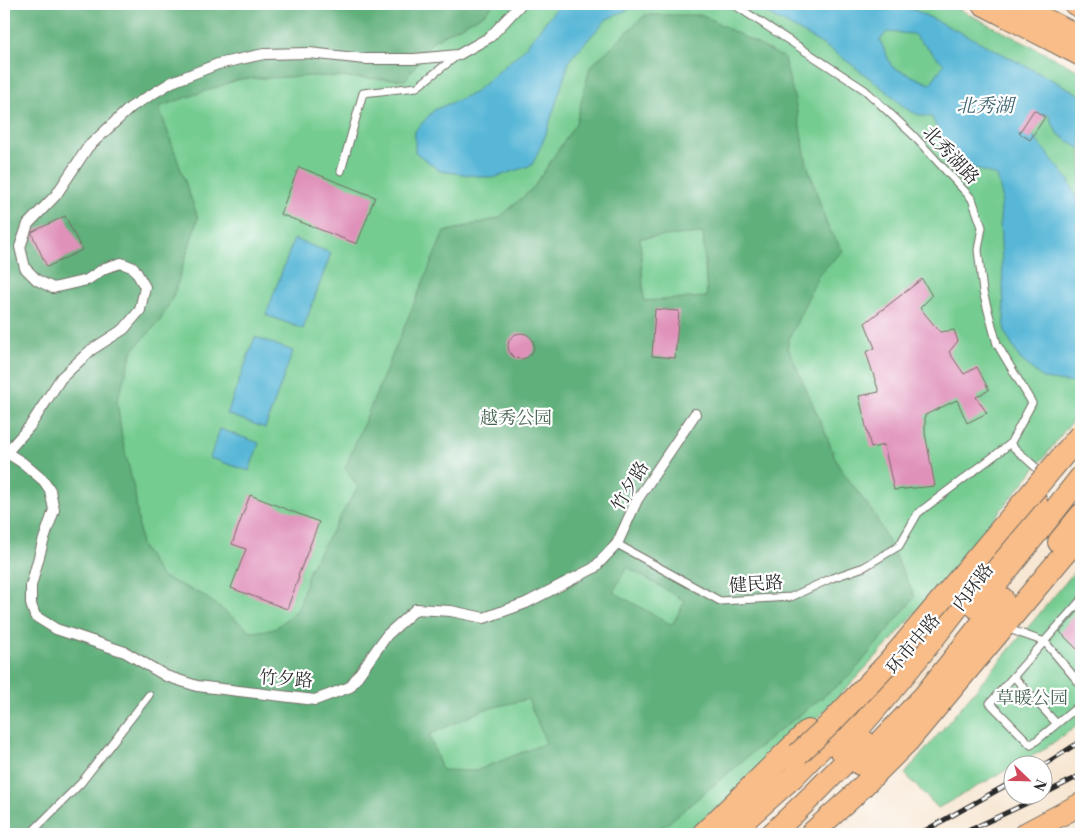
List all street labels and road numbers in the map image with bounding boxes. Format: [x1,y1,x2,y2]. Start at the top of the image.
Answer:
street label: 北秀湖路 [918,121,984,190]
street label: 竹夕路 [607,457,654,515]
street label: 内环路 [948,559,999,616]
street label: 健民路 [728,571,784,598]
street label: 环市中路 [881,609,945,679]
street label: 竹夕路 [258,666,314,693]

